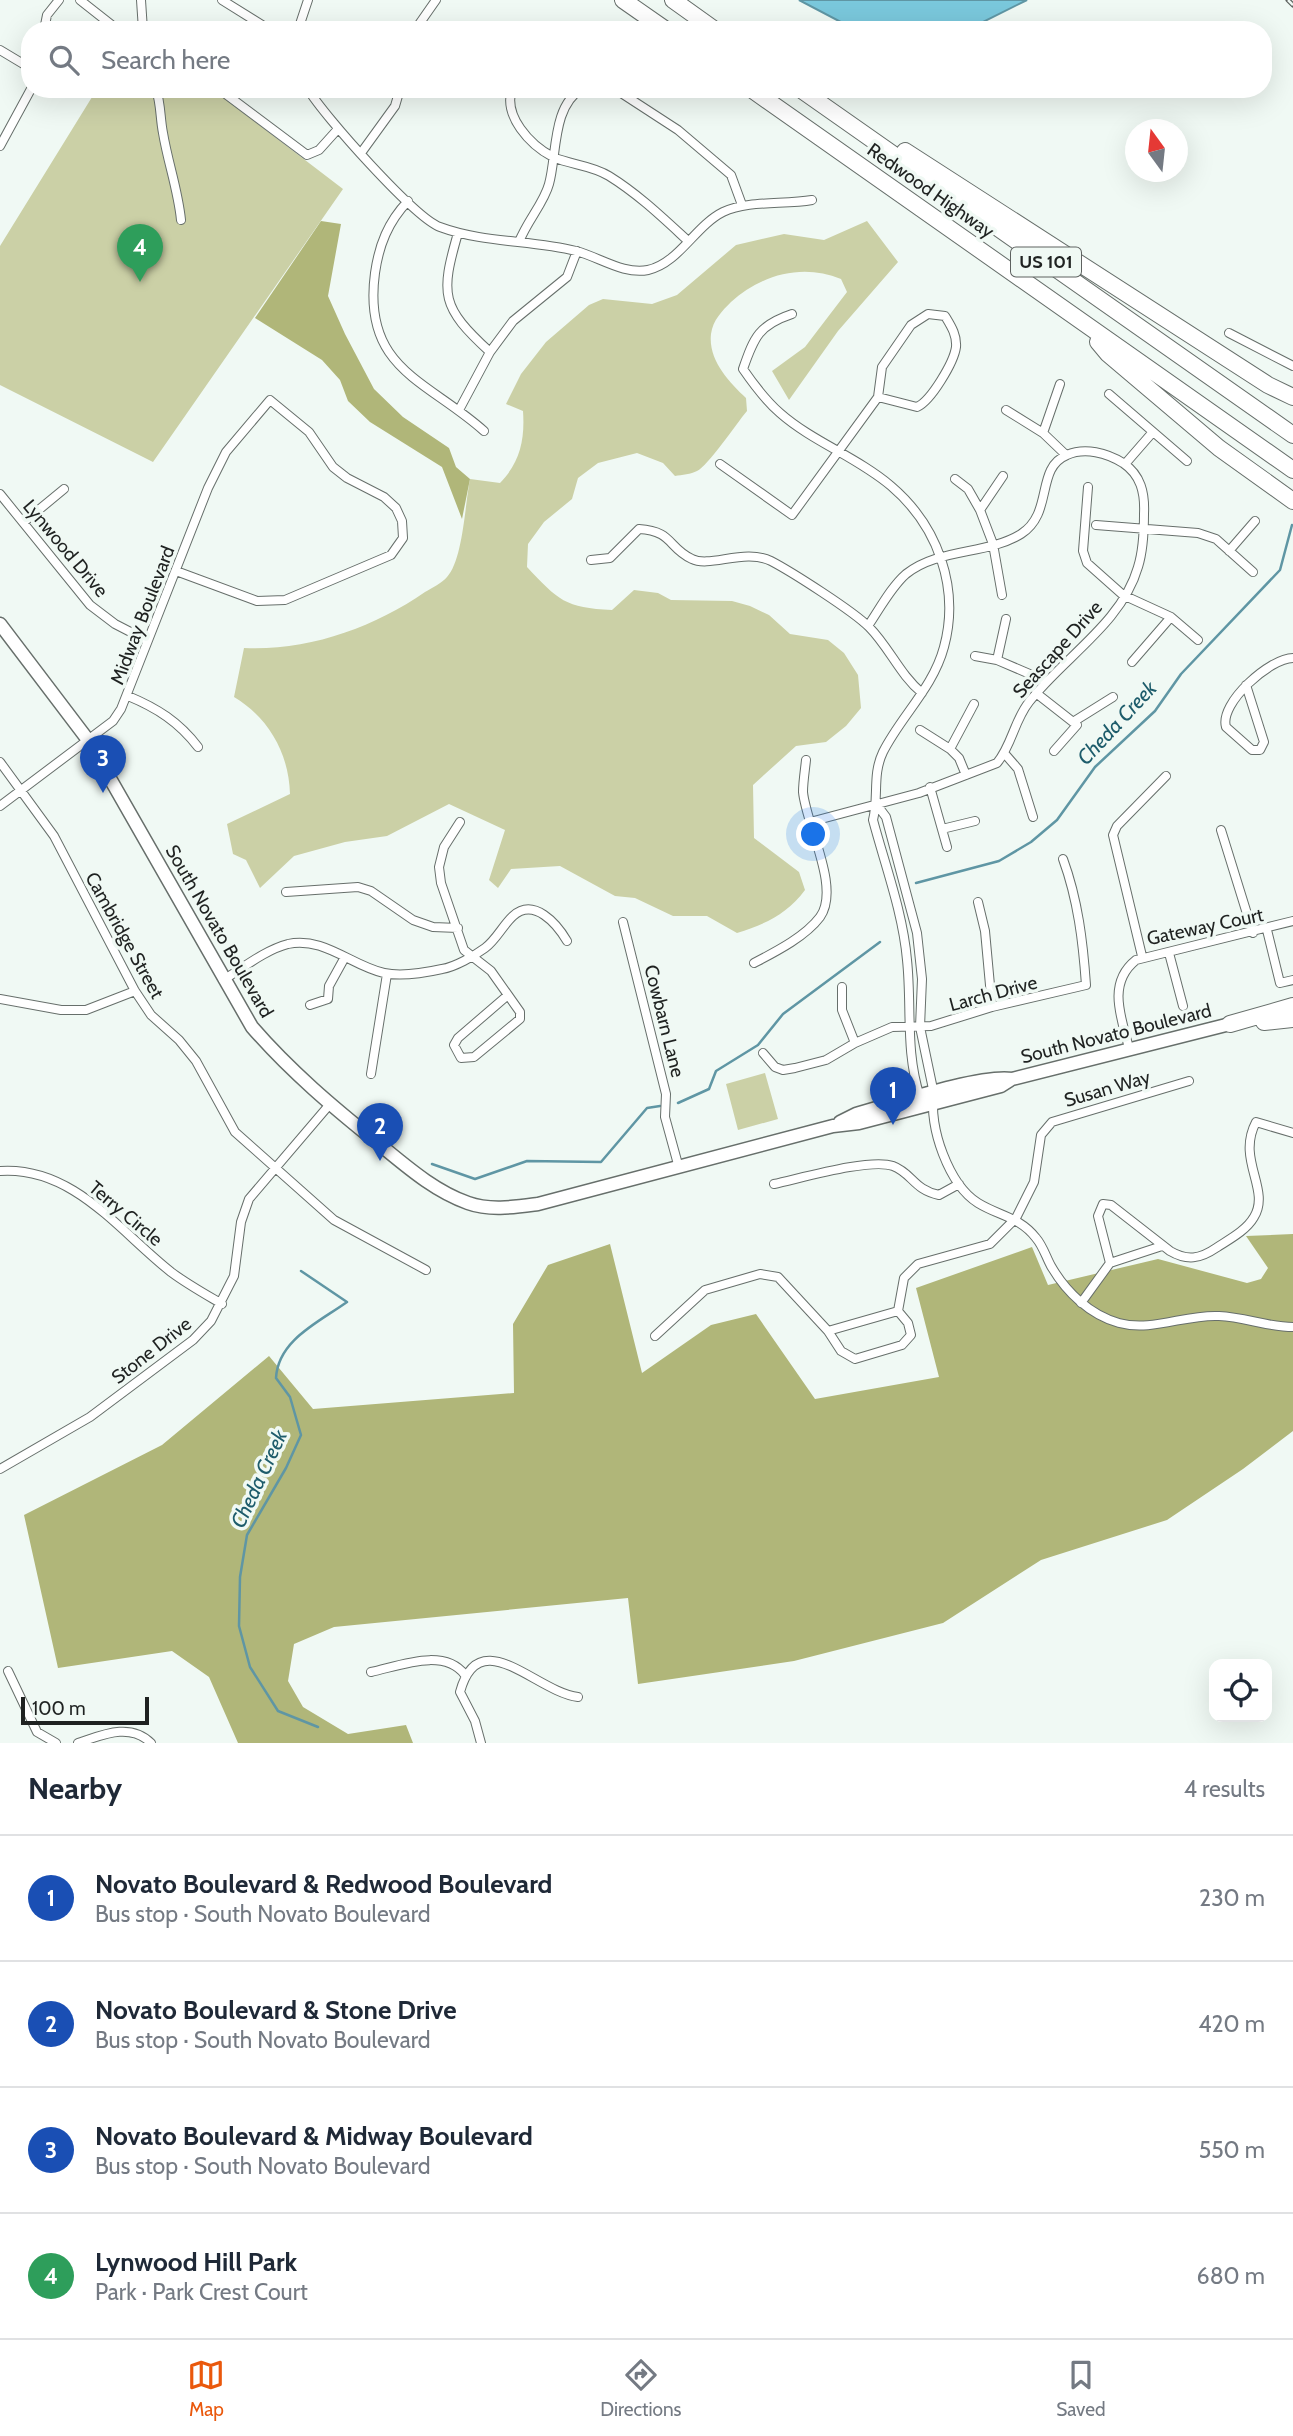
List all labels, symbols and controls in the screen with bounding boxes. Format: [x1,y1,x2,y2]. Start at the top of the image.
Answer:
search box [21,21,1272,98]
icon: search [45,41,83,79]
text: Search here [101,44,230,76]
north arrow [1125,119,1188,182]
street label: Redwood Highway [863,138,999,243]
pin: 4 [117,224,163,282]
road number: US 101 [1011,248,1081,276]
street label: Lynwood Drive [18,495,113,602]
street label: Midway Boulevard [105,543,179,688]
street label: Seascape Drive [1008,596,1107,703]
water label: Cheda Creek [1072,675,1162,770]
pin: 3 [80,735,126,793]
your location [796,817,830,851]
street label: South Novato Boulevard [161,841,278,1022]
street label: Cambridge Street [80,868,169,1003]
street label: Gateway Court [1145,903,1266,950]
street label: Cowbarn Lane [639,962,690,1080]
street label: Larch Drive [947,971,1040,1016]
street label: South Novato Boulevard [1018,999,1214,1068]
street label: Susan Way [1061,1065,1153,1112]
pin: 1 [870,1067,916,1125]
pin: 2 [357,1103,403,1161]
street label: Terry Circle [84,1176,167,1251]
street label: Stone Drive [107,1312,196,1389]
water label: Cheda Creek [225,1425,292,1532]
map controls [1209,1659,1272,1722]
button: locate [1209,1659,1272,1722]
scale bar [21,1694,149,1726]
text: 100 m [32,1697,86,1720]
text: Nearby [28,1770,122,1807]
text: 4 results [1184,1775,1265,1803]
text: Novato Boulevard & Redwood Boulevard [95,1868,552,1900]
text: 1 [47,1884,55,1912]
text: 230 m [1199,1884,1265,1912]
text: Bus stop · South Novato Boulevard [95,1900,431,1928]
text: Novato Boulevard & Stone Drive [95,1994,457,2026]
text: 2 [45,2010,57,2038]
text: 420 m [1198,2010,1265,2038]
text: Bus stop · South Novato Boulevard [95,2026,431,2054]
text: Novato Boulevard & Midway Boulevard [95,2120,533,2152]
text: 3 [45,2136,57,2164]
text: 550 m [1199,2136,1265,2164]
text: Bus stop · South Novato Boulevard [95,2152,431,2180]
text: Lynwood Hill Park [95,2246,297,2278]
text: 4 [44,2262,58,2290]
text: 680 m [1197,2262,1265,2290]
text: Park · Park Crest Court [95,2278,308,2306]
tab: Map [187,2356,225,2421]
tab: Directions [600,2356,681,2421]
tab: Saved [1056,2356,1106,2421]

